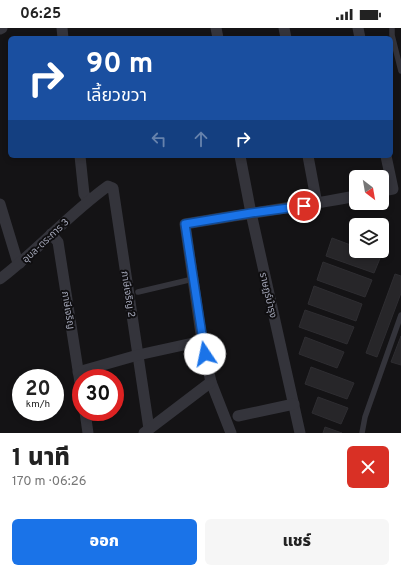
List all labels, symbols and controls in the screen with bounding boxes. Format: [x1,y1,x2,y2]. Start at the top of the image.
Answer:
text: 06:25 [20,5,61,24]
text: 90 m [86,47,153,83]
icon: right [20,52,72,104]
text: เลี้ยวขวา [86,85,147,108]
icon: left [148,128,170,150]
icon: ahead [190,128,212,150]
icon: right [232,128,254,150]
north arrow [349,170,389,210]
map controls [349,170,389,258]
pin [287,189,321,223]
icon: arrive [293,195,315,217]
street label: อุบล-ตระการ 3 [20,216,72,266]
button: layers [349,218,389,258]
street label: ภาษีเจริญ 2 [117,270,138,318]
street label: ราษฎร์บำรุง [256,271,279,320]
street label: ภาษีเจริญ [58,290,77,330]
position arrow [184,333,226,375]
speed limit sign: 30 [72,369,124,421]
text: 20 [25,377,51,403]
text: km/h [26,398,50,411]
text: 1 นาที [12,444,70,474]
button: close [347,446,389,488]
text: 170 m · 06:26 [12,474,86,490]
button: ออก [12,519,197,565]
button: แชร์ [205,519,389,565]

